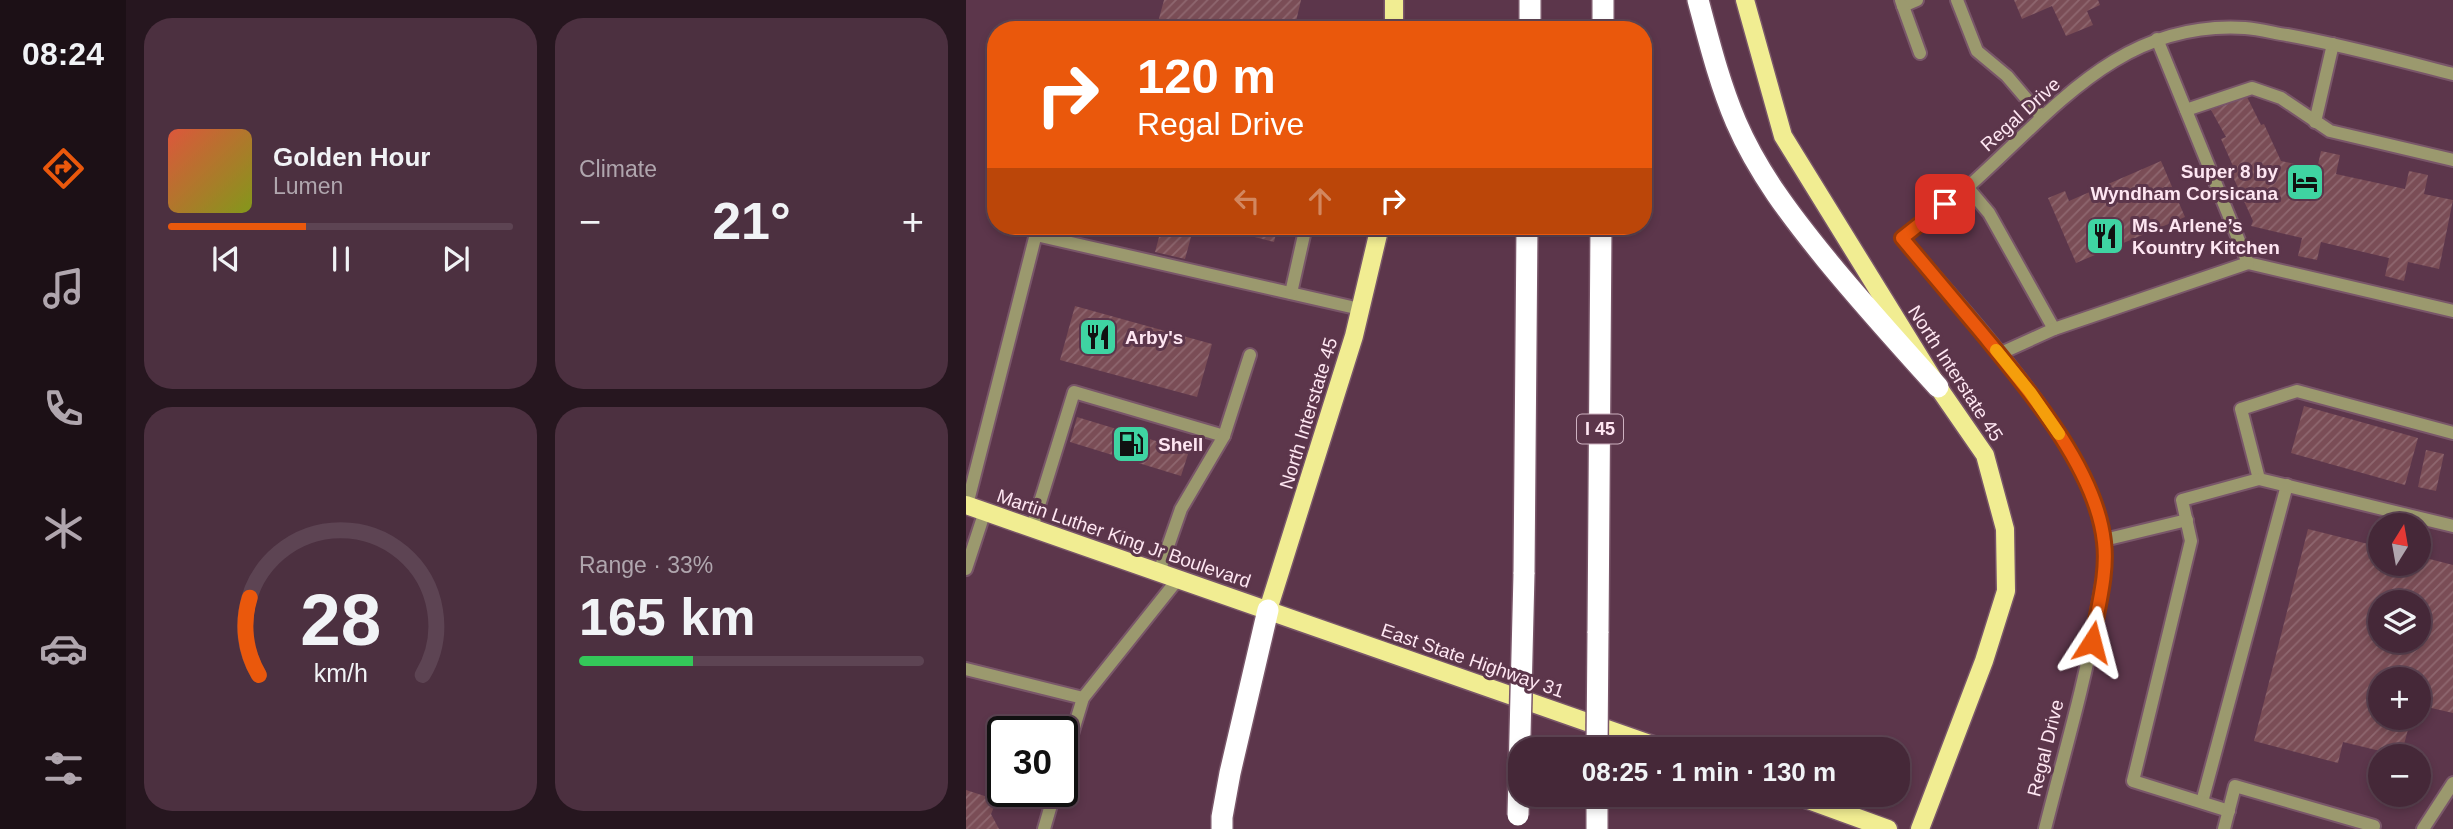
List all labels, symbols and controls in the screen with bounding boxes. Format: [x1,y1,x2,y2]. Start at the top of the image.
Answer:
text: 08:24 [22,36,104,72]
icon: right [1022,49,1113,140]
text: 120 m [1137,49,1276,103]
street label: Regal Drive [1976,73,2064,155]
text: Regal Drive [1137,106,1304,142]
text: Golden Hour [273,142,430,172]
icon: directions [39,144,88,193]
text: Climate [579,156,657,182]
place label: Super 8 by Wyndham Corsicana [2090,161,2278,204]
hotel icon: Super 8 by Wyndham Corsicana [2284,161,2326,203]
text: Lumen [273,173,343,199]
pin [1915,174,1975,234]
icon: left [1228,182,1266,220]
icon: ahead [1301,182,1339,220]
icon: right [1374,182,1412,220]
icon: arrive [1926,185,1964,223]
text: 21° [712,192,791,250]
text: − [579,201,601,243]
text: + [902,201,924,243]
restaurant icon: Ms. Arlene’s Kountry Kitchen [2084,215,2126,257]
place label: Ms. Arlene’s Kountry Kitchen [2132,215,2280,258]
icon: previous [207,240,245,278]
icon: pause [322,240,360,278]
icon: next [437,240,475,278]
icon: music [39,264,88,313]
street label: North Interstate 45 [1904,302,2007,445]
restaurant icon: Arby's [1077,316,1119,358]
place label: Arby's [1125,327,1183,348]
street label: North Interstate 45 [1275,335,1342,491]
icon: phone [39,384,88,433]
road number: I 45 [1577,414,1623,444]
fuel station icon: Shell [1110,423,1152,465]
place label: Shell [1158,434,1203,455]
street label: Martin Luther King Jr Boulevard [994,485,1254,592]
icon: climate [39,504,88,553]
north arrow [2368,513,2431,576]
map controls [2368,513,2431,807]
text: Range · 33% [579,552,713,578]
text: 28 [300,579,381,660]
text: 165 km [579,588,755,646]
button: layers [2368,590,2431,653]
position arrow [2055,605,2129,679]
street label: East State Highway 31 [1379,619,1567,702]
icon: car [39,624,88,673]
text: km/h [313,659,368,687]
button: + [2368,667,2431,730]
street label: Regal Drive [2023,697,2068,799]
speed limit sign: 30 [987,716,1078,807]
icon: filters [39,744,88,793]
button: − [2368,744,2431,807]
text: 08:25 · 1 min · 130 m [1582,757,1836,787]

